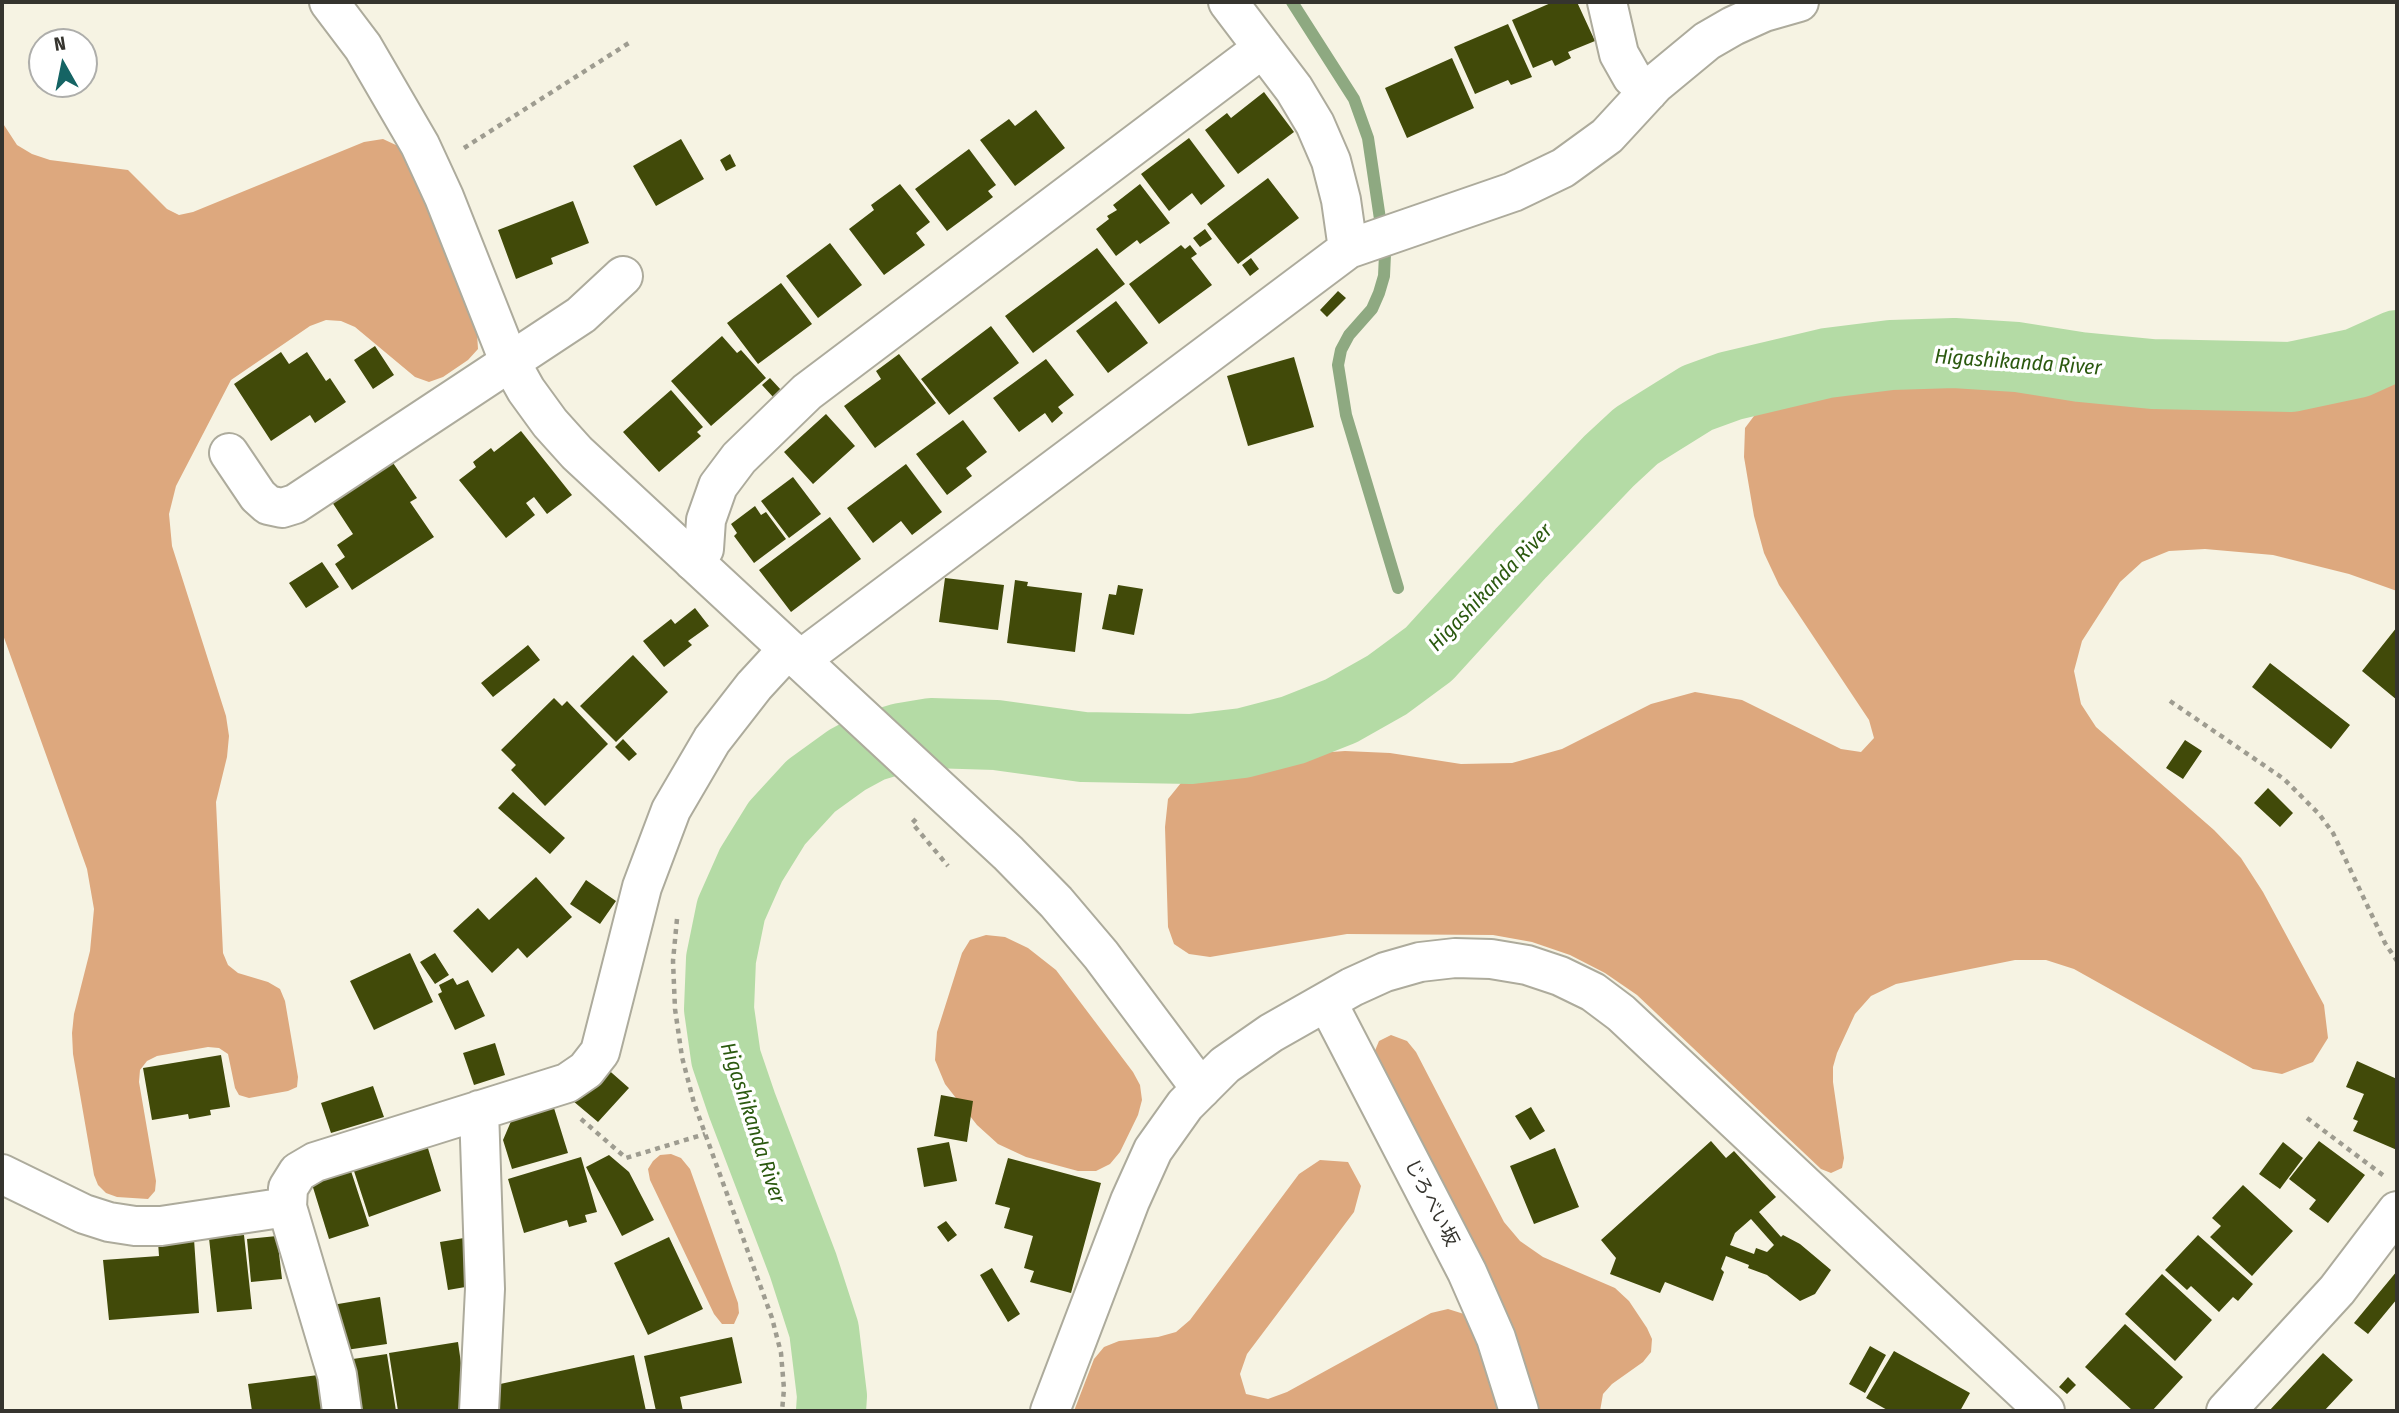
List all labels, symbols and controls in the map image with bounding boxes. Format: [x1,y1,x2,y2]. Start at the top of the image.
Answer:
north arrow [28,28,98,98]
text: N [53,31,67,56]
water label: Higashikanda River [1934,345,2102,381]
water label: Higashikanda River [1424,519,1558,657]
water label: Higashikanda River [714,1040,790,1206]
street label: じろべい坂 [1399,1156,1463,1250]

